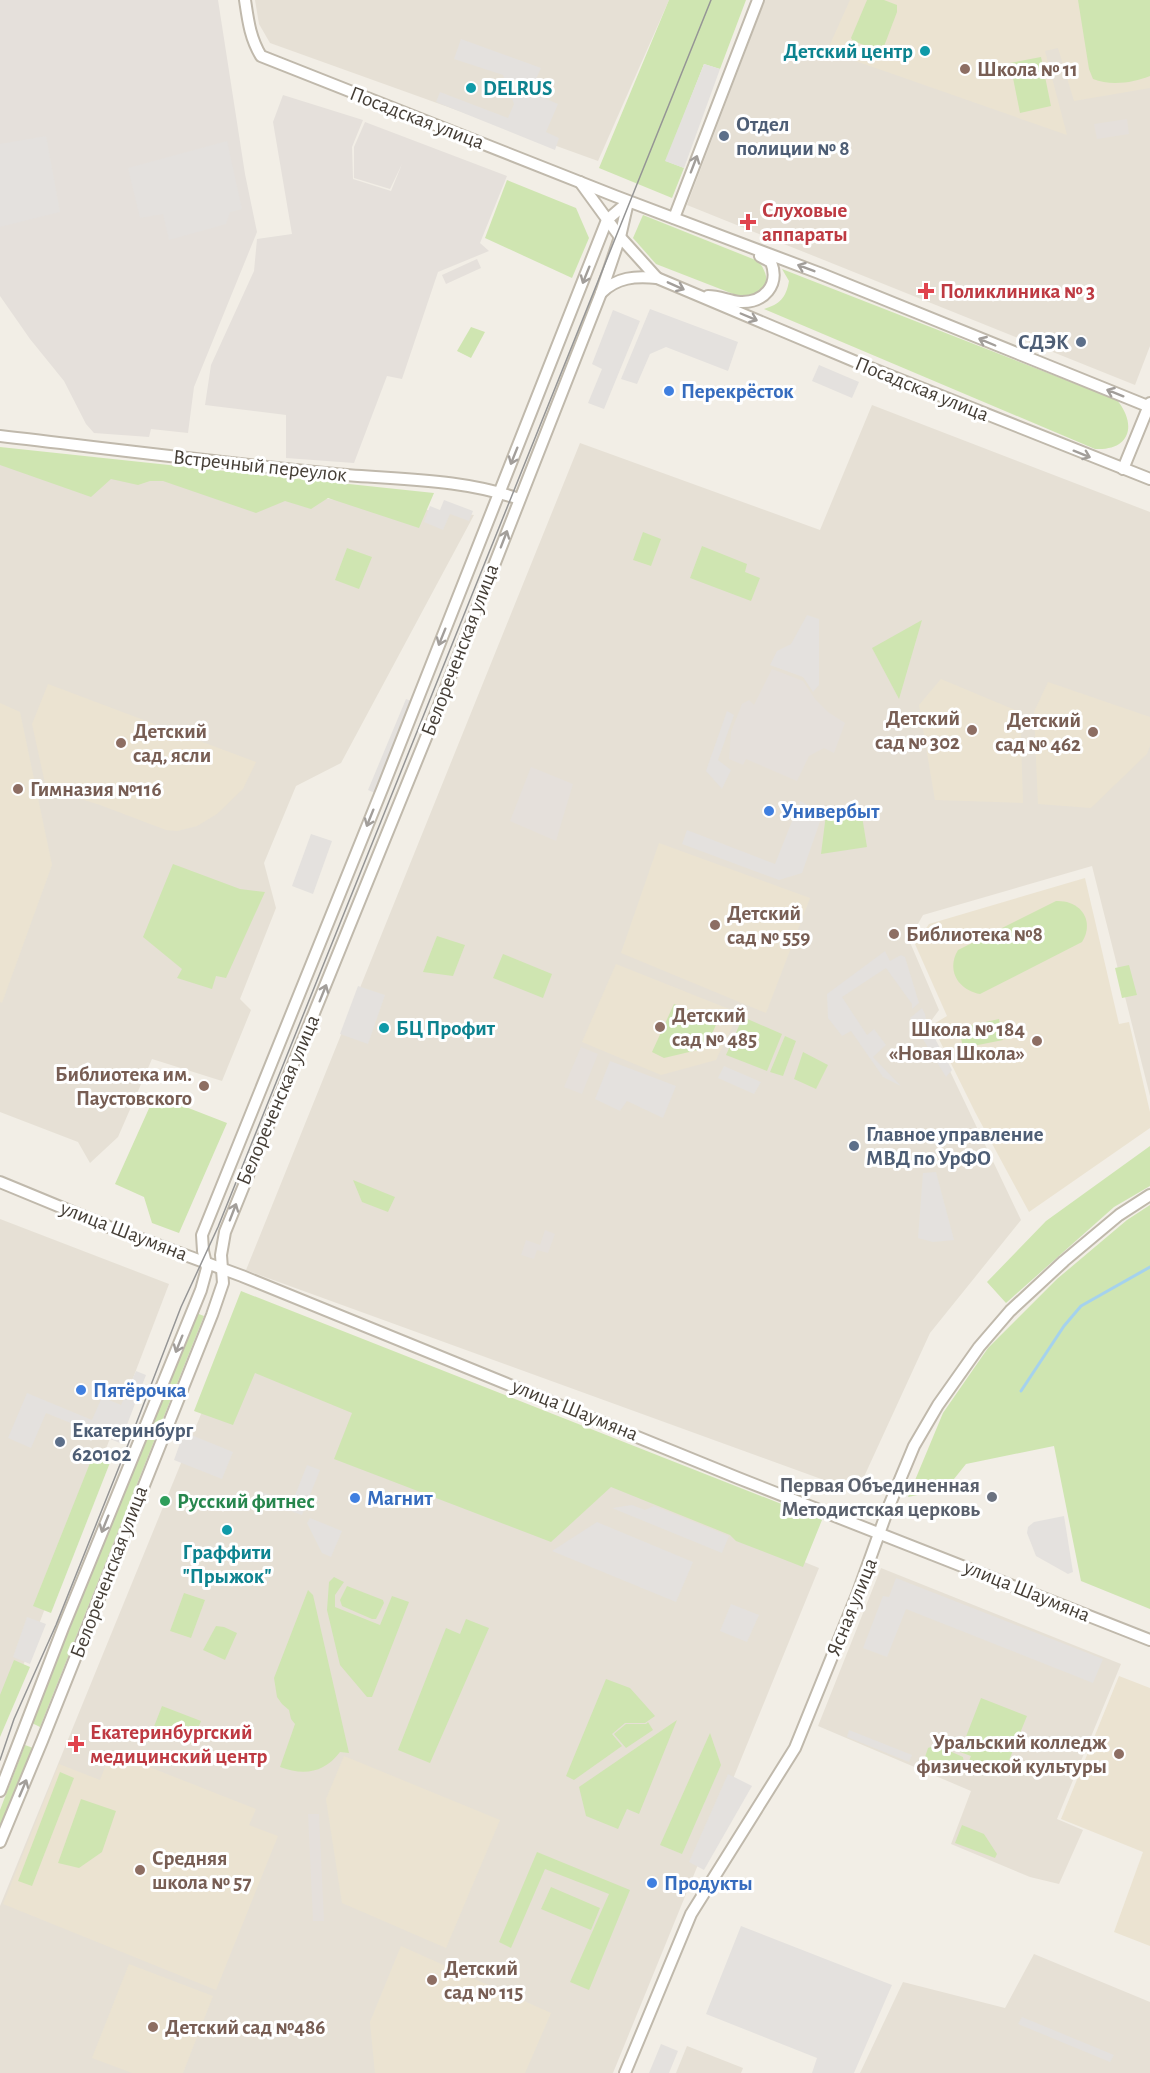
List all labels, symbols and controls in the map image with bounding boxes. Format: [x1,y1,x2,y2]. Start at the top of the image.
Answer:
place label: Детский центр [783,41,913,62]
marker: Детский центр [918,44,932,58]
place label: Школа № 11 [977,59,1078,80]
marker: Школа № 11 [958,62,972,76]
place label: DELRUS [483,78,552,99]
marker: DELRUS [464,81,478,95]
street label: Посадская улица [347,83,488,153]
place label: Отдел полиции № 8 [736,114,850,159]
marker: Отдел полиции № 8 [717,129,731,143]
one-way arrow [689,155,700,173]
place label: Слуховые аппараты [762,200,848,245]
marker: Слуховые аппараты [739,213,757,231]
one-way arrow [797,262,816,273]
one-way arrow [580,265,591,283]
one-way arrow [666,281,685,292]
place label: Поликлиника № 3 [940,281,1095,302]
marker: Поликлиника № 3 [917,282,935,300]
one-way arrow [740,312,758,323]
place label: СДЭК [1018,332,1069,353]
marker: СДЭК [1074,335,1088,349]
one-way arrow [978,336,996,347]
street label: Посадская улица [852,353,992,426]
place label: Перекрёсток [681,381,794,402]
marker: Перекрёсток [662,384,676,398]
one-way arrow [1106,387,1124,398]
street label: Встречный переулок [172,446,348,486]
one-way arrow [508,446,519,465]
one-way arrow [1072,449,1091,460]
one-way arrow [499,530,510,548]
street label: Белореченская улица [417,561,503,739]
one-way arrow [436,627,447,646]
place label: Детский сад № 302 [875,708,960,753]
place label: Детский сад № 462 [995,710,1081,755]
place label: Детский сад, ясли [133,721,211,766]
marker: Детский сад № 302 [965,723,979,737]
marker: Детский сад № 462 [1086,725,1100,739]
marker: Детский сад, ясли [114,736,128,750]
place label: Гимназия №116 [30,779,162,800]
marker: Гимназия №116 [11,782,25,796]
place label: Универбыт [781,801,880,822]
marker: Универбыт [762,804,776,818]
one-way arrow [364,809,375,827]
place label: Детский сад № 559 [727,903,810,948]
marker: Детский сад № 559 [708,918,722,932]
place label: Библиотека №8 [906,924,1043,945]
marker: Библиотека №8 [887,927,901,941]
one-way arrow [318,984,329,1003]
place label: Детский сад № 485 [672,1005,757,1050]
street label: Белореченская улица [233,1011,324,1188]
place label: БЦ Профит [396,1018,496,1039]
place label: Школа № 184 «Новая Школа» [889,1019,1025,1064]
marker: Детский сад № 485 [653,1020,667,1034]
marker: БЦ Профит [377,1021,391,1035]
marker: Школа № 184 «Новая Школа» [1030,1034,1044,1048]
place label: Библиотека им. Паустовского [55,1064,192,1109]
marker: Библиотека им. Паустовского [197,1079,211,1093]
place label: Главное управление МВД по УрФО [866,1124,1044,1169]
marker: Главное управление МВД по УрФО [847,1139,861,1153]
street label: улица Шаумяна [57,1197,191,1265]
one-way arrow [228,1203,239,1222]
one-way arrow [173,1334,184,1353]
street label: улица Шаумяна [508,1375,641,1445]
place label: Пятёрочка [93,1380,187,1401]
marker: Пятёрочка [74,1383,88,1397]
place label: Екатеринбург 620102 [72,1420,193,1465]
marker: Екатеринбург 620102 [53,1435,67,1449]
place label: Первая Объединенная Методистская церковь [780,1475,980,1520]
street label: Белореченская улица [66,1483,152,1661]
place label: Магнит [367,1488,433,1509]
marker: Первая Объединенная Методистская церковь [985,1490,999,1504]
place label: Русский фитнес [177,1491,315,1512]
marker: Магнит [348,1491,362,1505]
marker: Русский фитнес [158,1494,172,1508]
one-way arrow [99,1514,110,1533]
marker: Граффити "Прыжок" [220,1523,234,1537]
place label: Граффити "Прыжок" [182,1542,272,1587]
street label: Ясная улица [823,1555,881,1659]
street label: улица Шаумяна [960,1556,1093,1626]
place label: Екатеринбургский медицинский центр [90,1722,268,1767]
place label: Уральский колледж физической культуры [917,1732,1107,1777]
marker: Екатеринбургский медицинский центр [67,1735,85,1753]
marker: Уральский колледж физической культуры [1112,1747,1126,1761]
one-way arrow [18,1779,29,1798]
place label: Средняя школа № 57 [152,1848,252,1893]
marker: Средняя школа № 57 [133,1863,147,1877]
place label: Продукты [664,1873,753,1894]
marker: Продукты [645,1876,659,1890]
place label: Детский сад № 115 [444,1958,523,2003]
marker: Детский сад № 115 [425,1973,439,1987]
place label: Детский сад №486 [165,2017,325,2038]
marker: Детский сад №486 [146,2020,160,2034]

